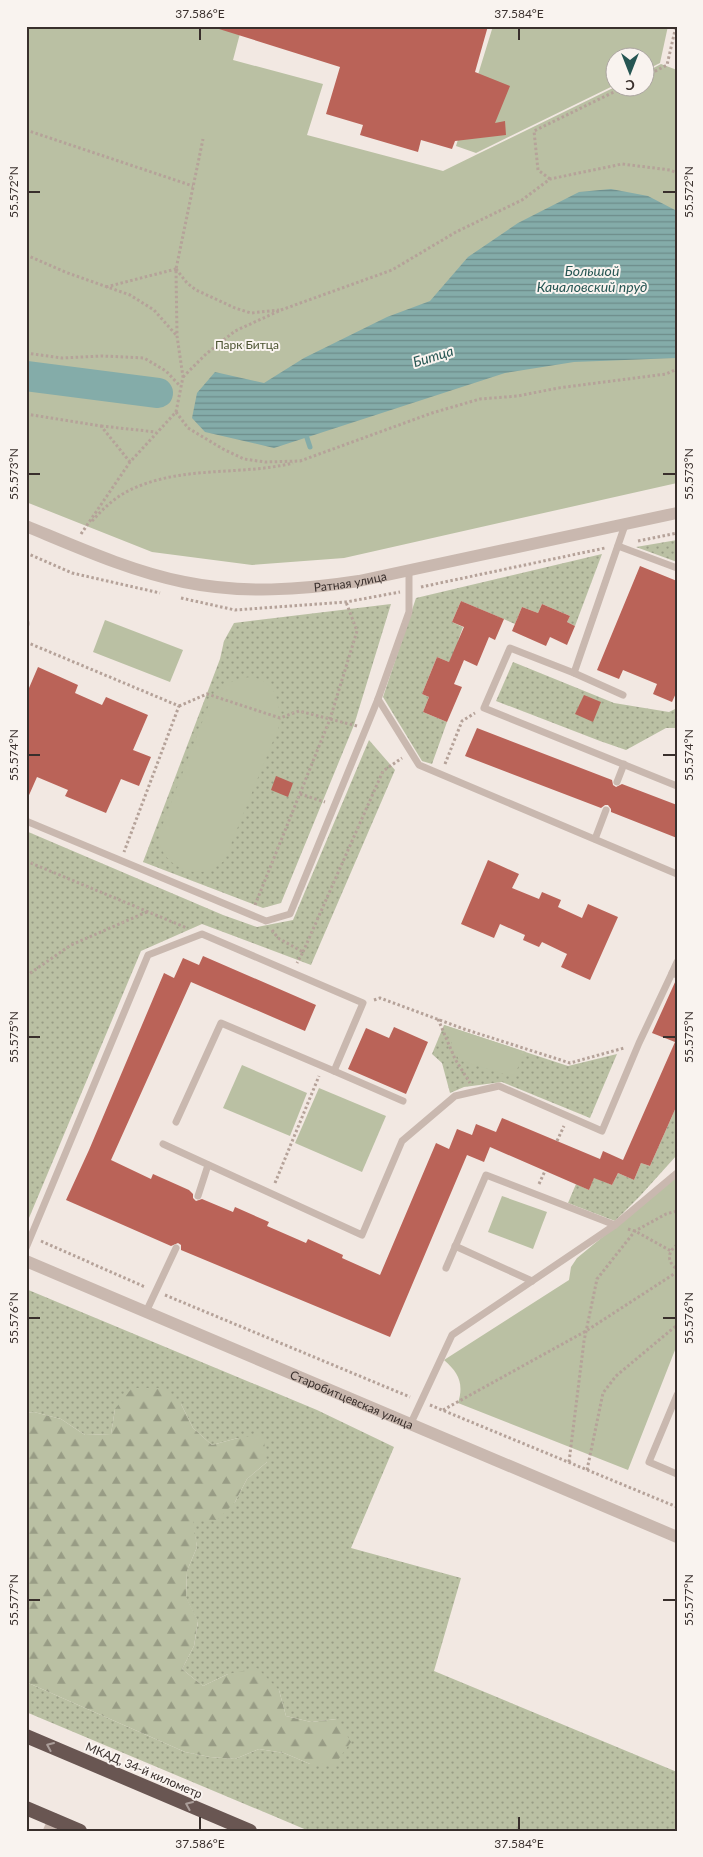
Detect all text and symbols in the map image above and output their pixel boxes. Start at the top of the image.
text: 37.586°E [175,6,225,21]
text: 37.584°E [494,6,544,21]
north arrow [606,48,656,98]
text: С [625,77,635,94]
text: 55.572°N [6,166,21,218]
text: 55.572°N [681,166,696,218]
water label: Большой Качаловский пруд [537,262,647,295]
park label: Парк Битца [215,337,279,352]
water label: Битца [411,342,455,370]
text: 55.573°N [6,448,21,500]
text: 55.573°N [681,448,696,500]
street label: Ратная улица [313,568,388,594]
text: 55.574°N [6,729,21,781]
text: 55.574°N [681,729,696,781]
text: 55.575°N [6,1011,21,1063]
text: 55.575°N [681,1011,696,1063]
text: 55.576°N [6,1292,21,1344]
text: 55.576°N [681,1292,696,1344]
street label: Старобитцевская улица [288,1366,416,1432]
text: 55.577°N [6,1574,21,1626]
text: 55.577°N [681,1574,696,1626]
street label: МКАД, 34-й километр [83,1739,205,1802]
one-way arrow [46,1742,55,1753]
one-way arrow [185,1801,194,1811]
text: 37.586°E [175,1836,225,1851]
text: 37.584°E [494,1836,544,1851]

